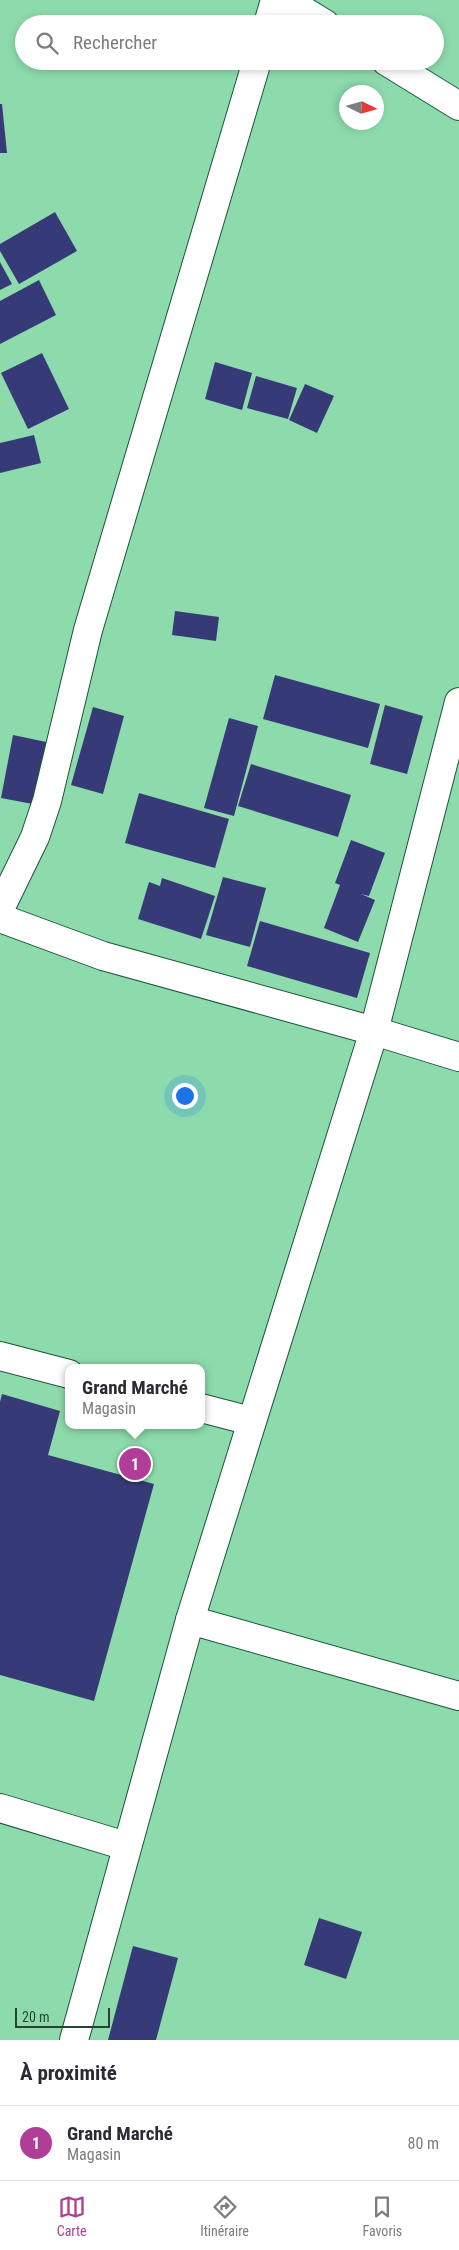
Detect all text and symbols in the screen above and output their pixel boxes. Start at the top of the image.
search box [15,15,444,70]
icon: search [33,29,61,57]
text: Rechercher [73,31,157,54]
north arrow [339,85,384,130]
your location [172,1083,198,1109]
popup [65,1364,205,1429]
text: Grand Marché [82,1376,188,1399]
text: Magasin [82,1399,136,1418]
pin: 1 [119,1445,151,1483]
scale bar [15,2005,110,2028]
text: 20 m [22,2009,50,2025]
text: À proximité [20,2061,117,2085]
text: Grand Marché [67,2122,173,2145]
text: 1 [32,2134,40,2153]
text: 80 m [407,2134,439,2153]
text: Magasin [67,2145,121,2164]
tab: Carte [57,2193,87,2239]
tab: Itinéraire [200,2193,249,2239]
tab: Favoris [362,2193,402,2239]

